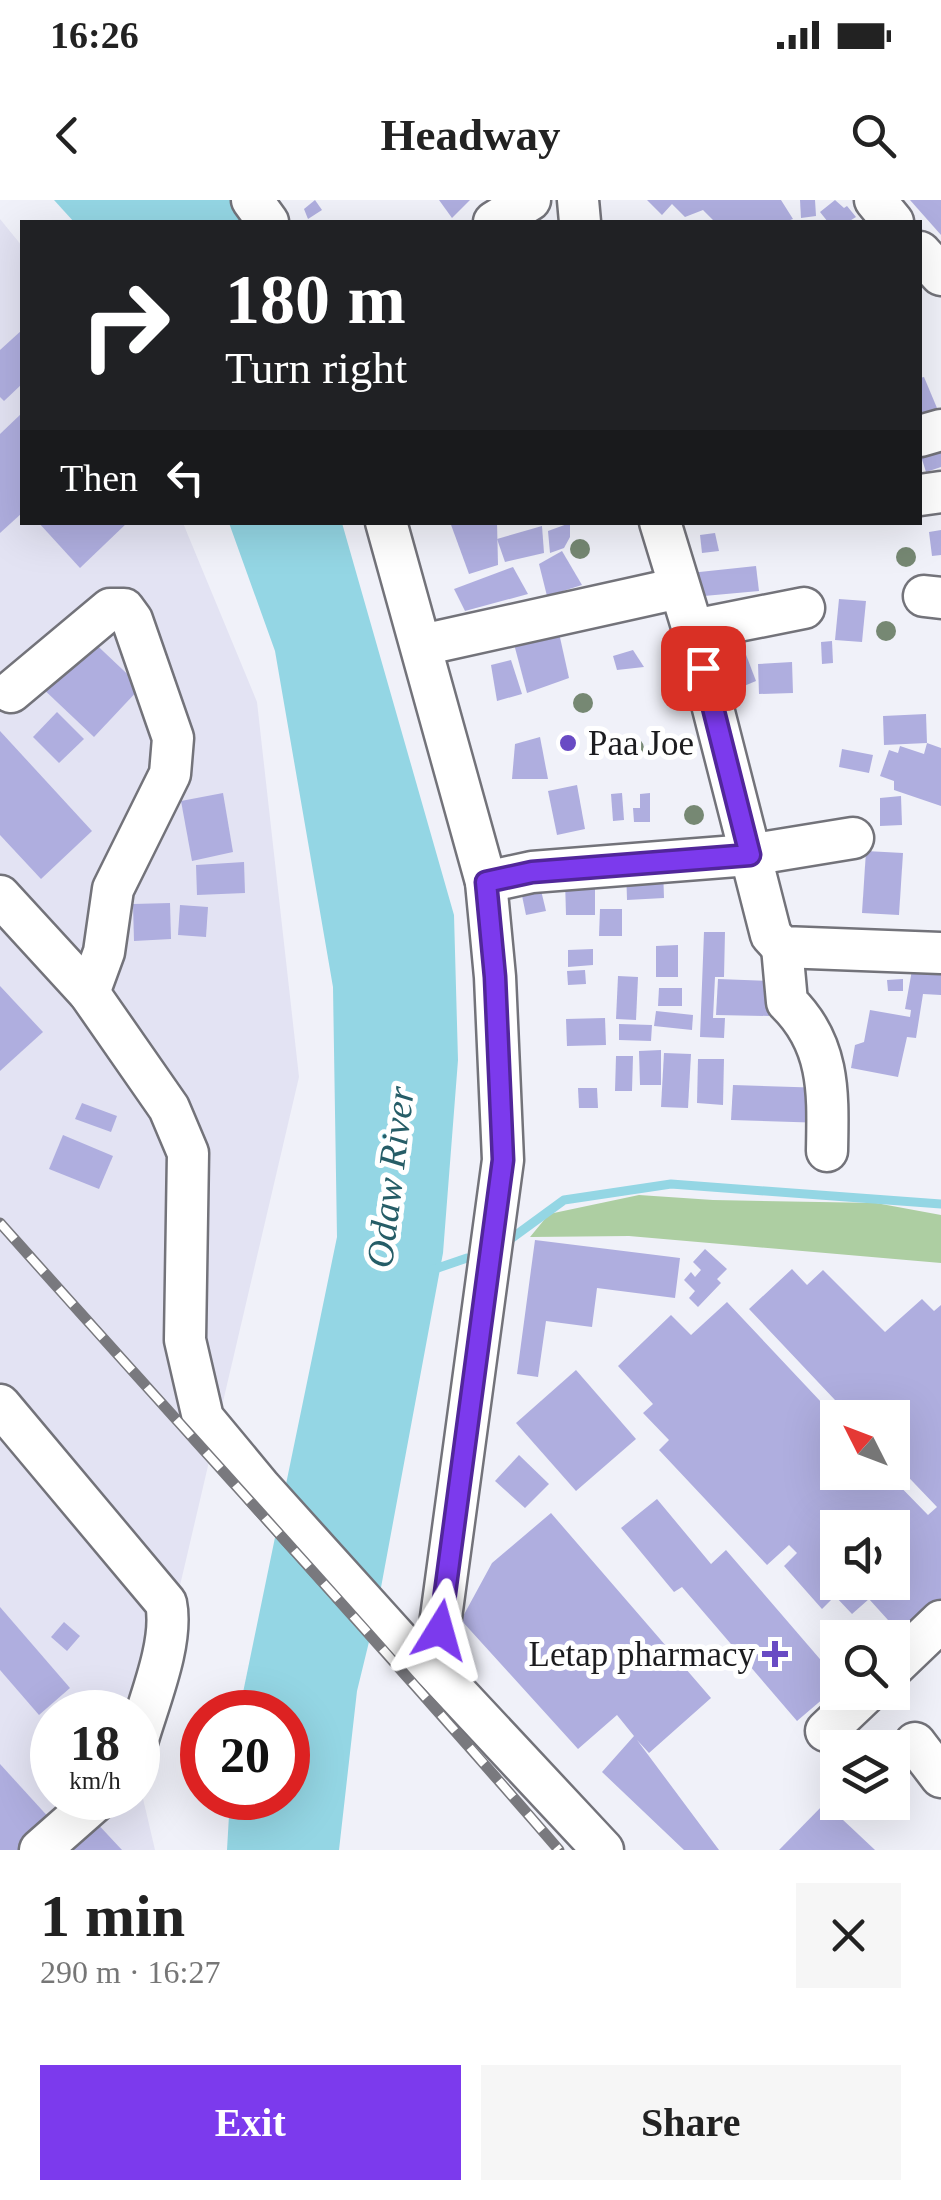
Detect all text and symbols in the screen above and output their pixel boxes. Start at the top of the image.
text: 16:26 [50,14,139,56]
icon: back [40,108,95,163]
icon: search [846,108,901,163]
text: Headway [381,110,561,160]
icon: right [60,260,190,390]
text: 180 m [225,261,406,338]
text: Turn right [225,343,407,393]
icon: left [158,450,213,505]
text: Then [60,457,138,499]
pin [661,626,746,711]
icon: arrive [676,641,731,696]
place label: Paa Joe [588,724,694,763]
marker: Paa Joe [557,732,579,754]
water label: Odaw River [358,1084,422,1270]
north arrow [820,1400,910,1490]
map controls [820,1400,910,1820]
button: sound [820,1510,910,1600]
position arrow [388,1578,492,1682]
button: search [820,1620,910,1710]
place label: Letap pharmacy [529,1635,756,1674]
marker: Letap pharmacy [764,1643,786,1665]
speed limit sign: 20 [180,1690,310,1820]
text: 18 [70,1715,120,1771]
button: layers [820,1730,910,1820]
text: km/h [69,1767,121,1794]
text: 1 min [40,1883,185,1949]
button: close [796,1883,901,1988]
text: 290 m · 16:27 [40,1954,220,1990]
button: Exit [40,2065,461,2180]
button: Share [481,2065,901,2180]

